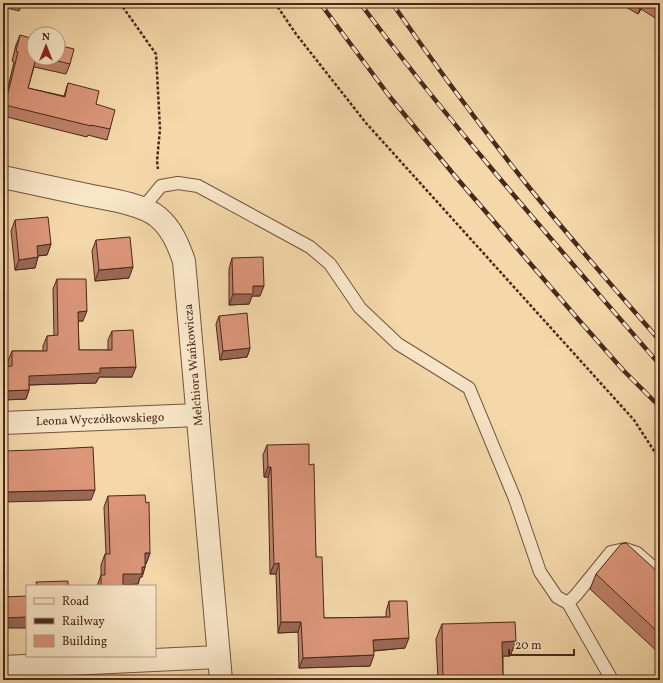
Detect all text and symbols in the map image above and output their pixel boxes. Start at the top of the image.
north arrow [26,26,66,66]
text: N [42,30,50,45]
street label: Melchiora Wańkowicza [181,303,207,427]
street label: Leona Wyczółkowskiego [36,410,165,430]
legend [26,585,156,657]
text: Road [62,594,89,610]
text: Railway [62,614,105,630]
scale bar [509,631,574,657]
text: Building [62,634,107,650]
text: 20 m [515,638,542,654]

